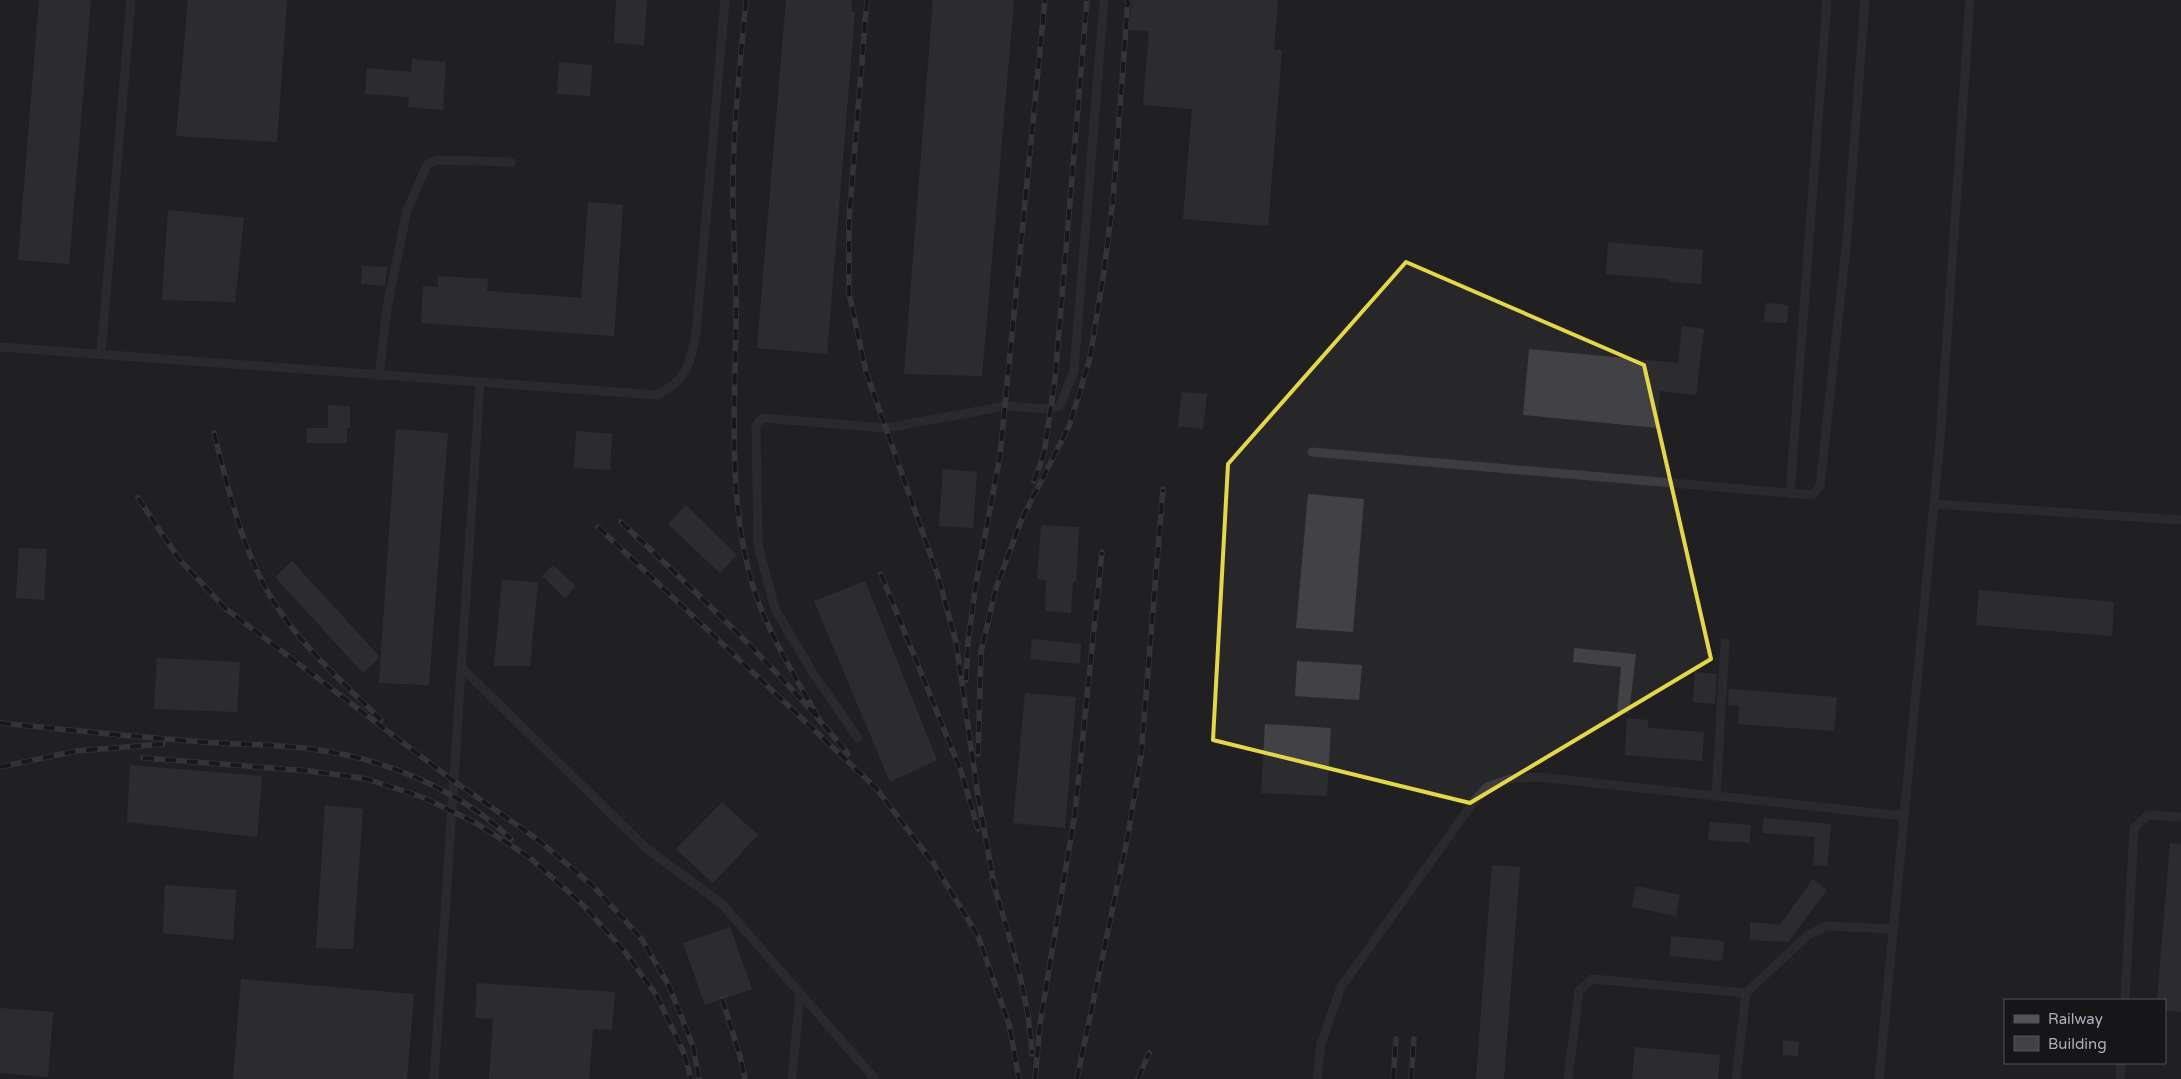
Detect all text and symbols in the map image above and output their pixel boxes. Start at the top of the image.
legend [2004,999,2166,1064]
text: Railway [2048,1010,2103,1028]
text: Building [2048,1035,2107,1053]

